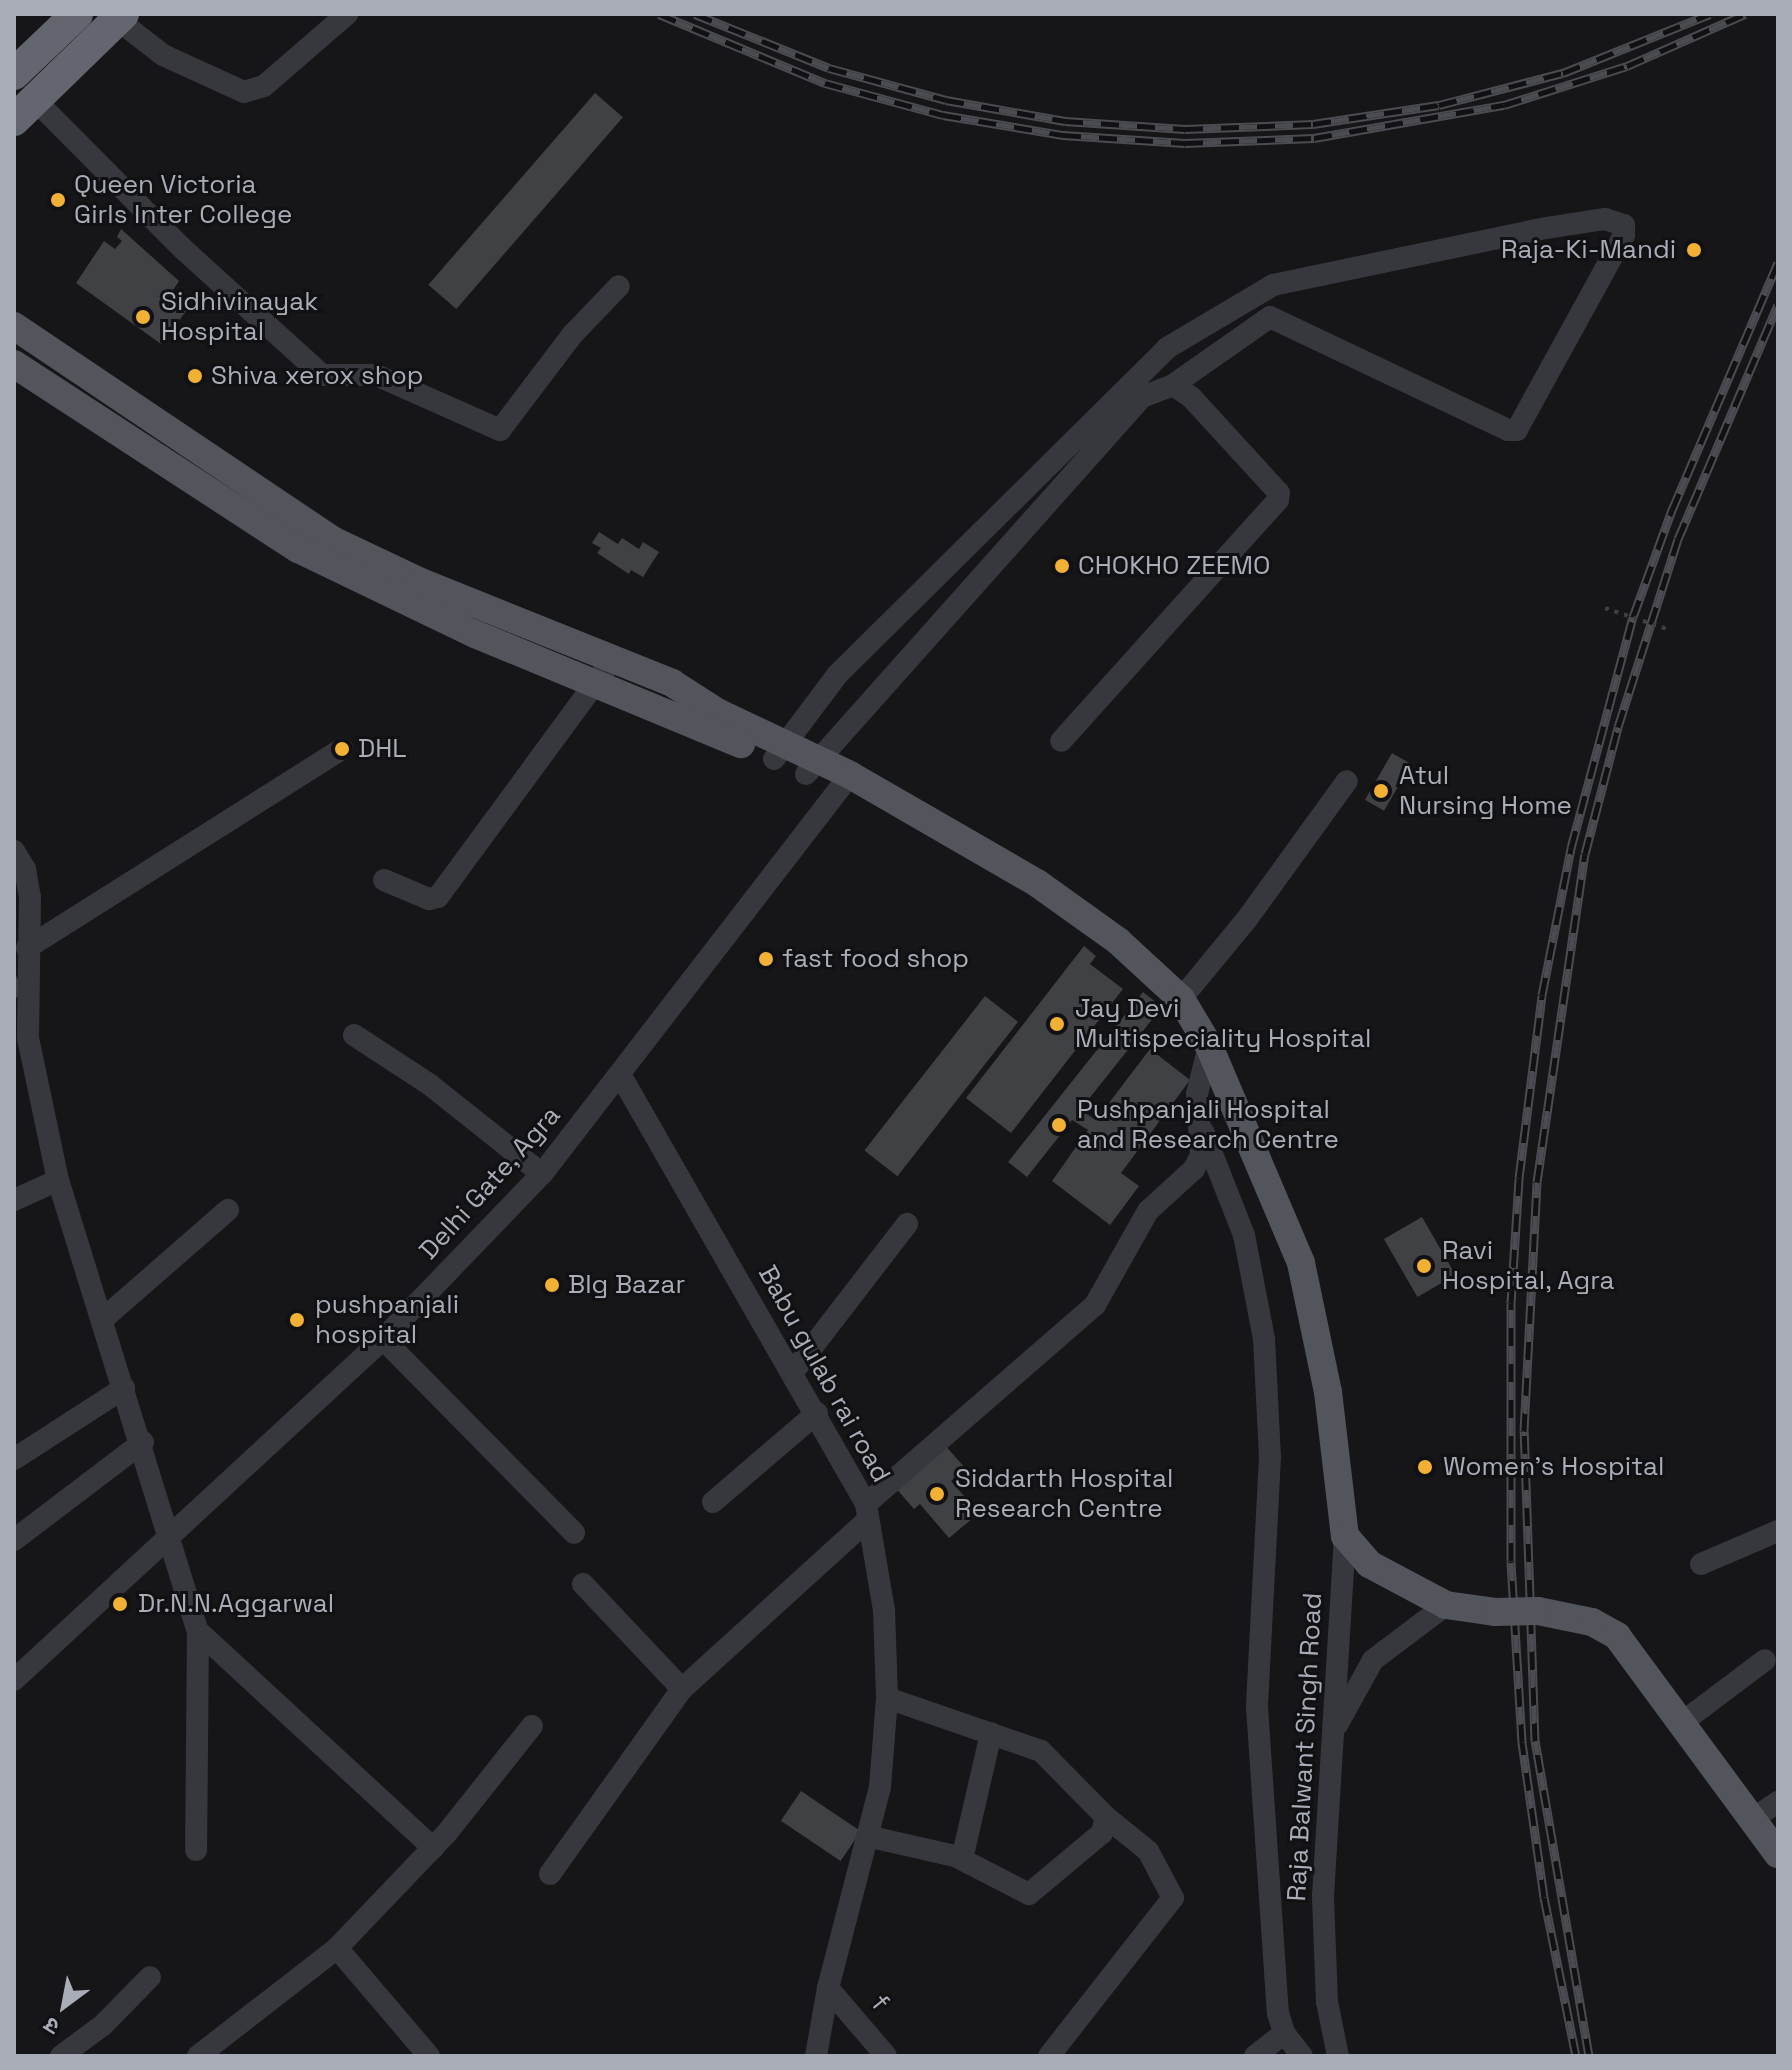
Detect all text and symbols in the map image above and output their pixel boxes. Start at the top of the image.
place label: Queen Victoria Girls Inter College [74,169,292,230]
marker: Queen Victoria Girls Inter College [49,191,67,209]
place label: Raja-Ki-Mandi [1501,234,1676,266]
marker: Raja-Ki-Mandi [1683,239,1705,261]
place label: Sidhivinayak Hospital [161,286,318,348]
marker: Sidhivinayak Hospital [132,306,154,328]
place label: Shiva xerox shop [211,360,424,392]
marker: Shiva xerox shop [186,367,204,385]
place label: CHOKHO ZEEMO [1078,550,1270,582]
marker: CHOKHO ZEEMO [1053,557,1071,575]
place label: DHL [358,733,406,765]
marker: DHL [333,740,351,758]
place label: Atul Nursing Home [1399,760,1572,822]
marker: Atul Nursing Home [1370,780,1392,802]
place label: fast food shop [782,943,969,975]
marker: fast food shop [757,950,775,968]
place label: Jay Devi Multispeciality Hospital [1075,993,1371,1054]
marker: Jay Devi Multispeciality Hospital [1046,1013,1068,1035]
place label: Pushpanjali Hospital and Research Centre [1077,1094,1339,1156]
street label: Delhi Gate, Agra [413,1100,567,1266]
marker: Pushpanjali Hospital and Research Centre [1048,1114,1070,1136]
place label: Ravi Hospital, Agra [1442,1235,1616,1296]
marker: Ravi Hospital, Agra [1413,1255,1435,1277]
street label: Babu gulab rai road [751,1260,897,1488]
place label: BIg Bazar [568,1269,685,1301]
marker: BIg Bazar [543,1276,561,1294]
place label: pushpanjali hospital [315,1289,459,1350]
marker: pushpanjali hospital [286,1309,308,1331]
place label: Women's Hospital [1443,1451,1664,1483]
marker: Women's Hospital [1414,1456,1436,1478]
place label: Siddarth Hospital Research Centre [955,1463,1173,1524]
marker: Siddarth Hospital Research Centre [926,1483,948,1505]
place label: Dr.N.N.Aggarwal [138,1588,334,1620]
street label: Raja Balwant Singh Road [1281,1592,1329,1902]
marker: Dr.N.N.Aggarwal [109,1593,131,1615]
north arrow [24,1966,104,2046]
street label: f [864,1989,896,2017]
text: उ [38,2011,64,2042]

